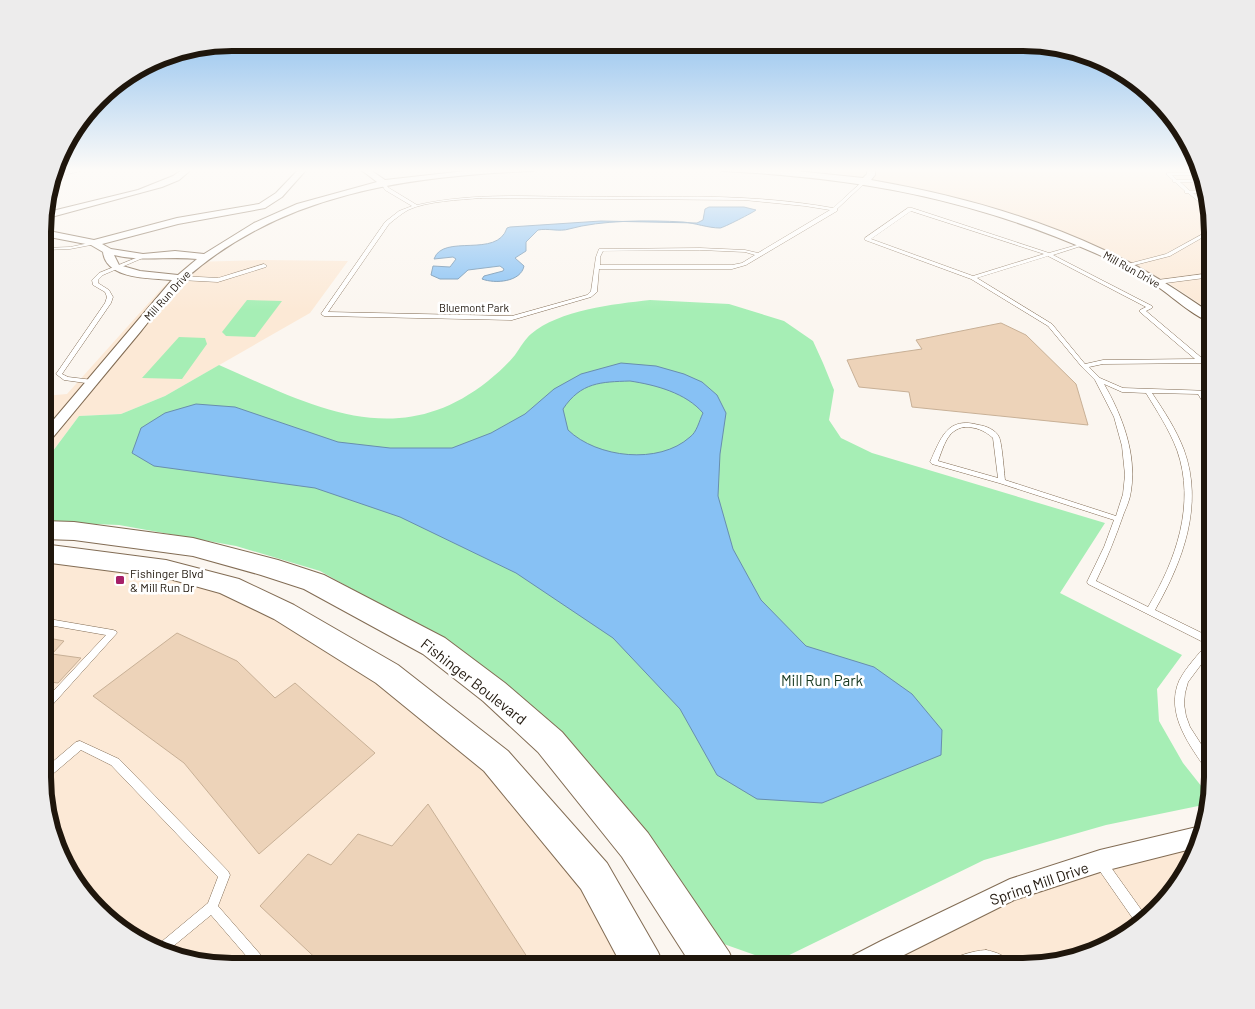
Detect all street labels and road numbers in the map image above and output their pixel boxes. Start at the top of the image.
street label: Mill Run Drive [1101,248,1163,290]
street label: Mill Run Drive [141,267,193,323]
street label: Bluemont Park [439,301,509,314]
street label: Fishinger Boulevard [418,634,530,728]
street label: Spring Mill Drive [987,858,1091,908]

